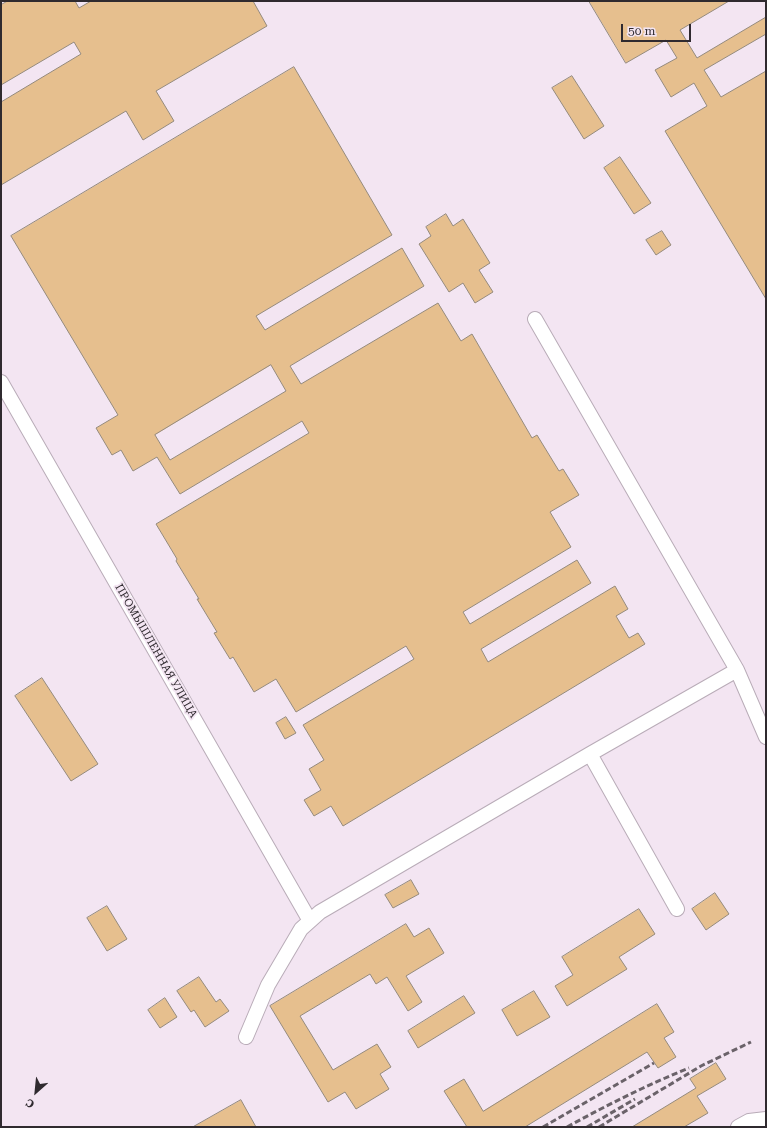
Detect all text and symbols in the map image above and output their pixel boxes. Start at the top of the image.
scale bar [623,16,693,42]
text: 50 m [628,24,655,38]
street label: ПРОМЫШЛЕННАЯ УЛИЦА [112,582,200,720]
north arrow [16,1072,56,1112]
text: С [24,1096,37,1111]

